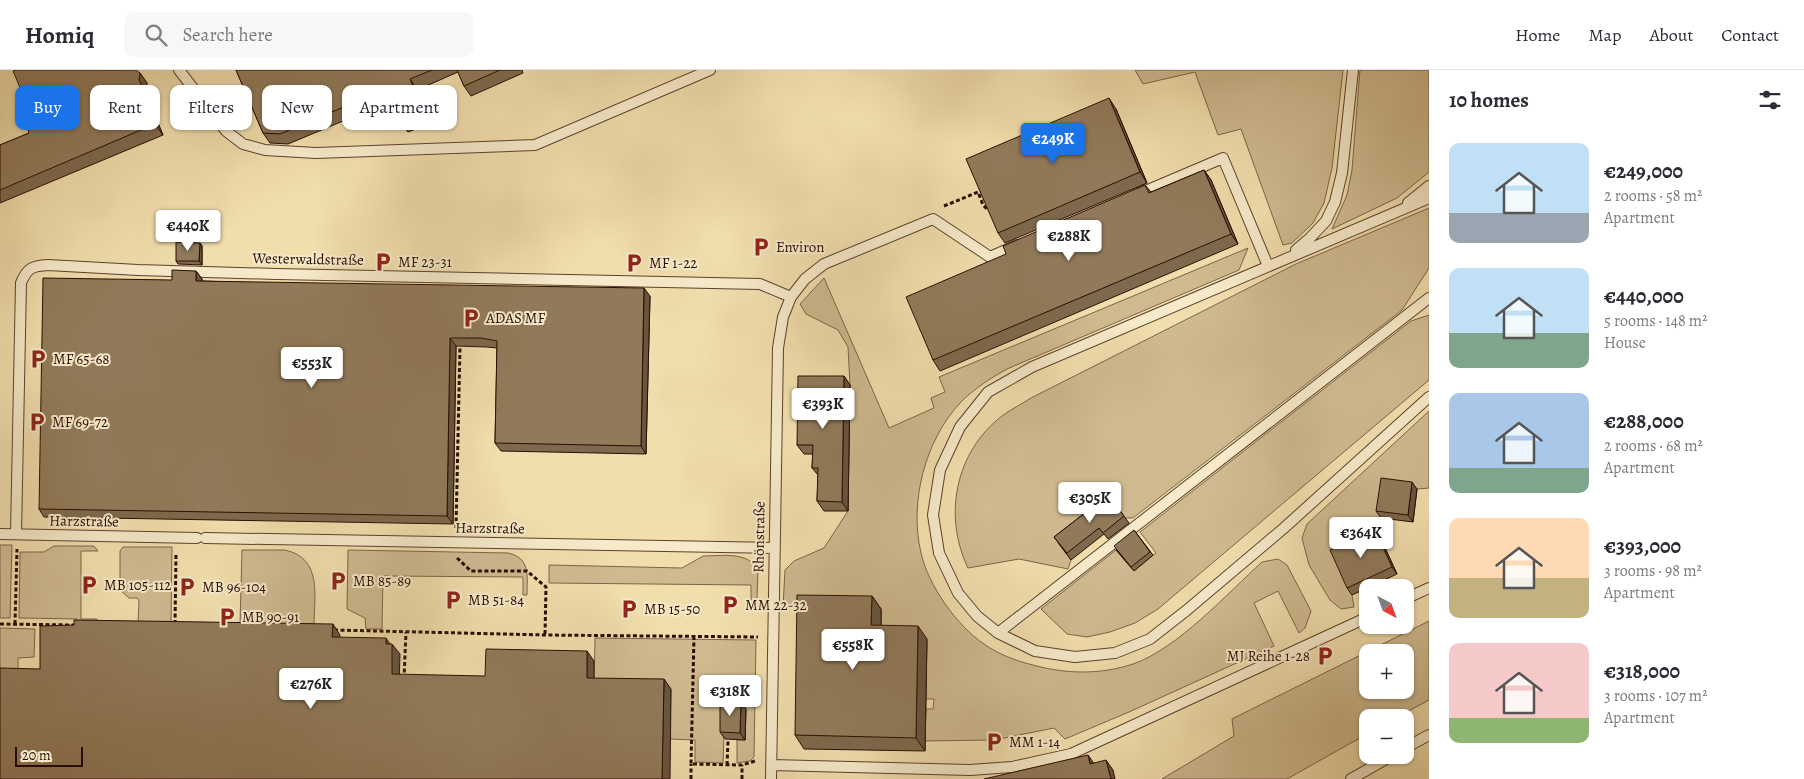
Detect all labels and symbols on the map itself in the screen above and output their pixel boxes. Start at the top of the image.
pin: €249K [1018,122,1088,165]
pin: €440K [153,210,223,252]
pin: €288K [1034,220,1104,262]
parking icon: Environ [750,236,772,258]
place label: Environ [776,237,825,257]
street label: Westerwaldstraße [251,248,364,270]
parking icon: MF 23-31 [372,251,394,273]
place label: MF 23-31 [398,252,452,272]
parking icon: MF 1-22 [623,252,645,274]
place label: MF 1-22 [649,253,697,273]
parking icon: ADAS MF [460,307,482,329]
place label: ADAS MF [485,308,546,328]
pin: €553K [277,346,347,389]
parking icon: MF 65-68 [27,348,49,370]
place label: MF 65-68 [53,349,110,369]
pin: €393K [788,388,858,430]
parking icon: MF 69-72 [26,411,48,433]
place label: MF 69-72 [52,412,108,432]
pin: €305K [1055,482,1125,524]
street label: Rhönstraße [748,501,770,573]
street label: Harzstraße [49,510,119,532]
pin: €364K [1326,516,1396,559]
street label: Harzstraße [455,517,525,539]
parking icon: MB 85-89 [327,570,349,592]
place label: MB 85-89 [353,571,411,591]
parking icon: MB 105-112 [78,574,100,596]
place label: MB 105-112 [104,575,171,595]
parking icon: MB 96-104 [176,576,198,598]
place label: MB 96-104 [202,577,266,597]
north arrow [1359,579,1414,634]
parking icon: MB 51-84 [442,589,464,611]
place label: MB 51-84 [468,590,524,610]
parking icon: MM 22-32 [719,594,741,616]
place label: MM 22-32 [745,595,807,615]
parking icon: MB 15-50 [618,598,640,620]
place label: MB 15-50 [644,599,700,619]
parking icon: MB 90-91 [216,606,238,628]
place label: MB 90-91 [242,607,299,627]
pin: €558K [818,628,888,671]
parking icon: MJ Reihe 1-28 [1314,645,1336,667]
place label: MJ Reihe 1-28 [1227,646,1310,666]
pin: €276K [276,668,346,710]
pin: €318K [695,674,765,717]
parking icon: MM 1-14 [983,731,1005,753]
place label: MM 1-14 [1009,732,1060,752]
scale bar [15,744,82,767]

